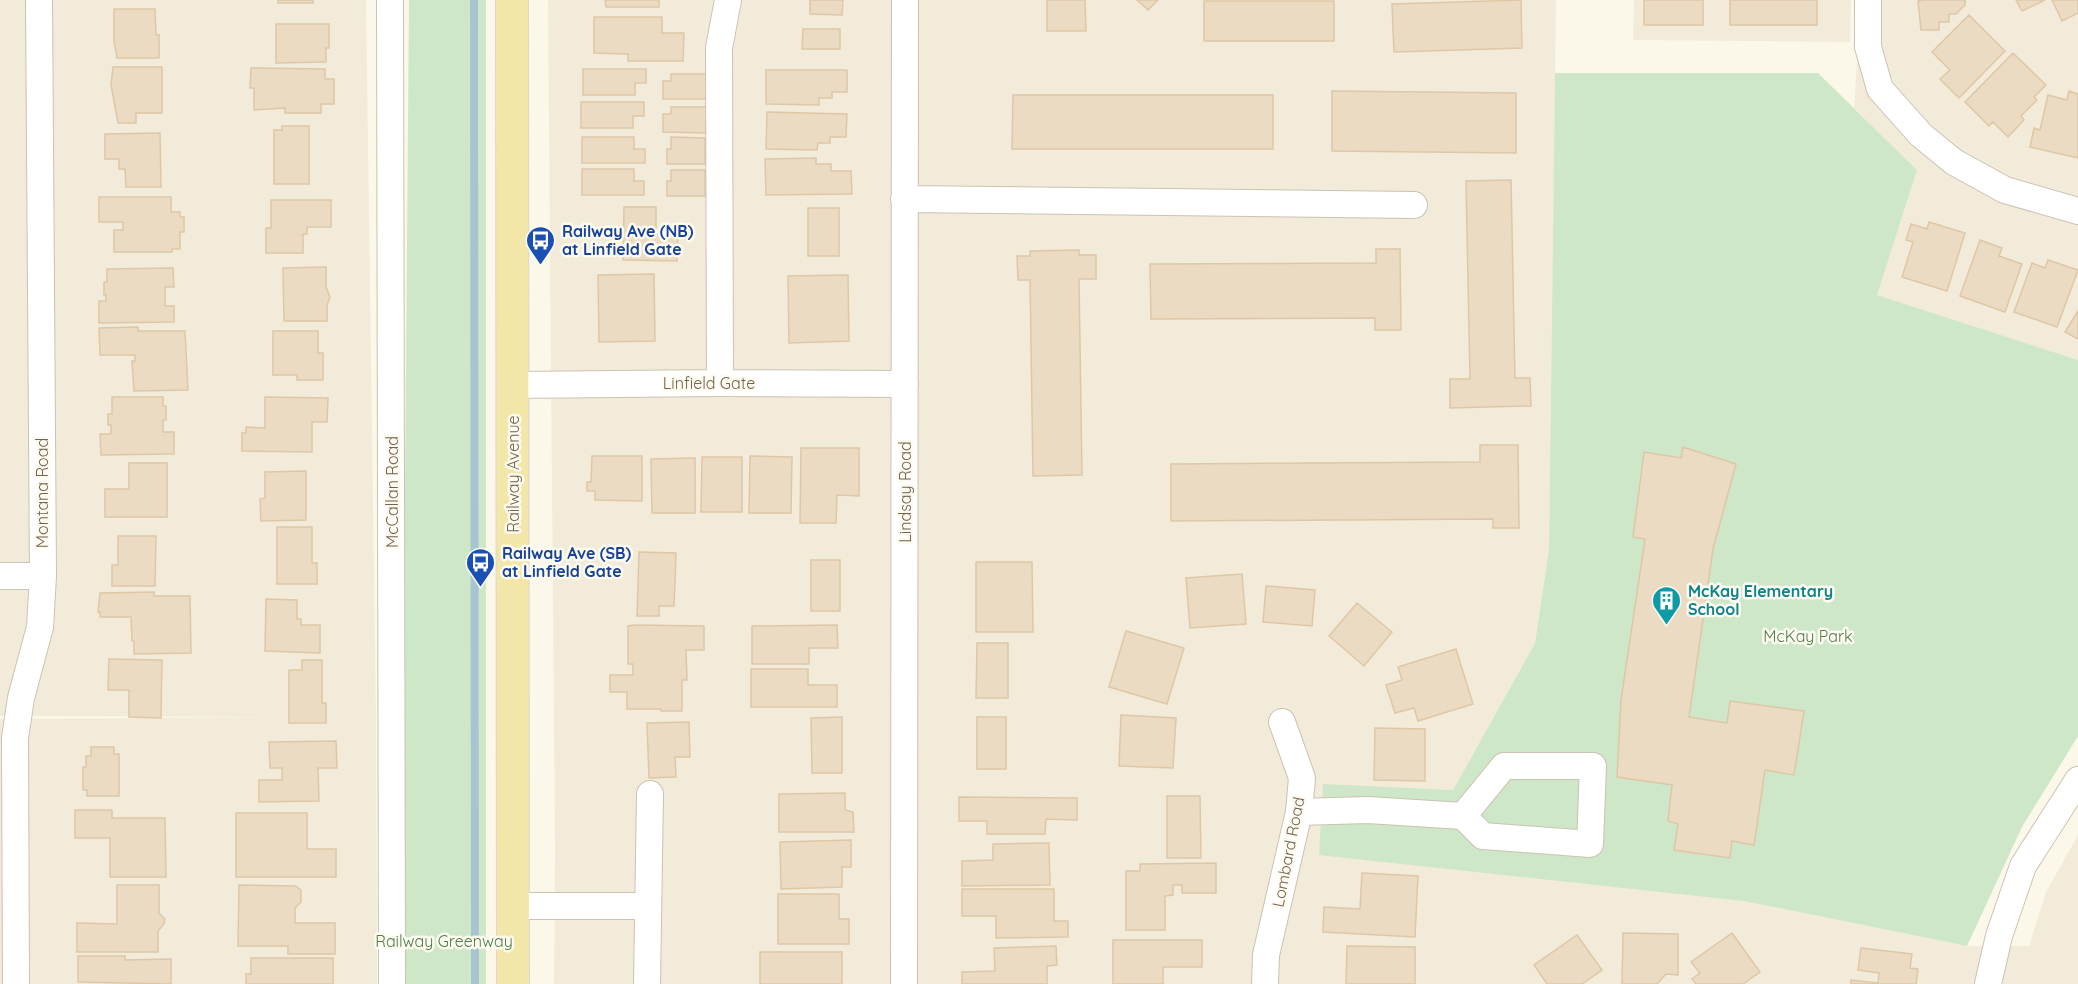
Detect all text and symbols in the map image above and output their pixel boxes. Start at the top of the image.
place label: Railway Ave (NB) at Linfield Gate [562,221,694,259]
bus stop icon: Railway Ave (NB) at Linfield Gate [525,224,557,266]
street label: Linfield Gate [663,373,755,393]
street label: Railway Avenue [503,415,523,533]
street label: McCallan Road [382,436,402,548]
street label: Montana Road [32,438,52,548]
street label: Lindsay Road [895,441,915,543]
place label: Railway Ave (SB) at Linfield Gate [502,543,632,581]
bus stop icon: Railway Ave (SB) at Linfield Gate [465,546,497,588]
place label: McKay Elementary School [1688,581,1833,619]
building icon: McKay Elementary School [1651,584,1683,626]
park label: McKay Park [1763,626,1853,646]
street label: Lombard Road [1268,795,1308,909]
park label: Railway Greenway [375,931,513,951]

